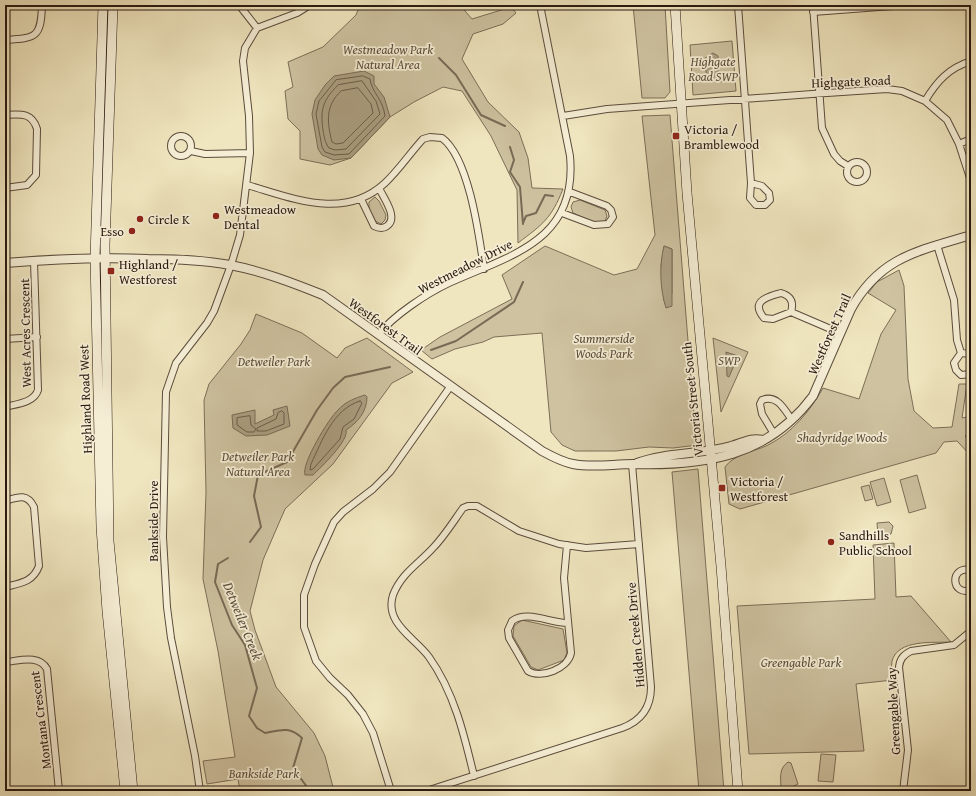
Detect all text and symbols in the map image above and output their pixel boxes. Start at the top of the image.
park label: Westmeadow Park Natural Area [343,40,433,74]
park label: Highgate Road SWP [687,52,738,86]
street label: Highgate Road [811,71,891,92]
place label: Victoria / Bramblewood [684,120,759,154]
marker: Victoria / Bramblewood [671,131,681,141]
place label: Westmeadow Dental [224,200,297,234]
place label: Circle K [148,210,190,229]
marker: Westmeadow Dental [211,211,221,221]
marker: Circle K [135,214,145,224]
place label: Esso [100,222,124,241]
marker: Esso [127,226,137,236]
street label: Westmeadow Drive [415,234,516,298]
place label: Highland / Westforest [119,255,178,289]
marker: Highland / Westforest [106,266,116,276]
street label: West Acres Crescent [15,278,36,388]
street label: Westforest Trail [803,290,856,378]
street label: Westforest Trail [345,293,427,360]
park label: Summerside Woods Park [573,329,635,363]
street label: Victoria Street South [677,340,708,457]
street label: Highland Road West [74,344,97,454]
park label: SWP [718,351,741,370]
park label: Detweiler Park [237,352,310,371]
park label: Shadyridge Woods [797,428,888,447]
park label: Detweiler Park Natural Area [221,447,294,481]
place label: Victoria / Westforest [730,472,789,506]
street label: Bankside Drive [144,480,163,562]
marker: Victoria / Westforest [717,483,727,493]
place label: Sandhills Public School [839,526,912,560]
marker: Sandhills Public School [826,537,836,547]
water label: Detweiler Creek [218,578,268,664]
street label: Hidden Creek Drive [621,582,650,688]
park label: Greengable Park [761,653,841,672]
street label: Greengable Way [882,666,905,755]
street label: Montana Crescent [25,669,56,770]
park label: Bankside Park [228,764,299,783]

